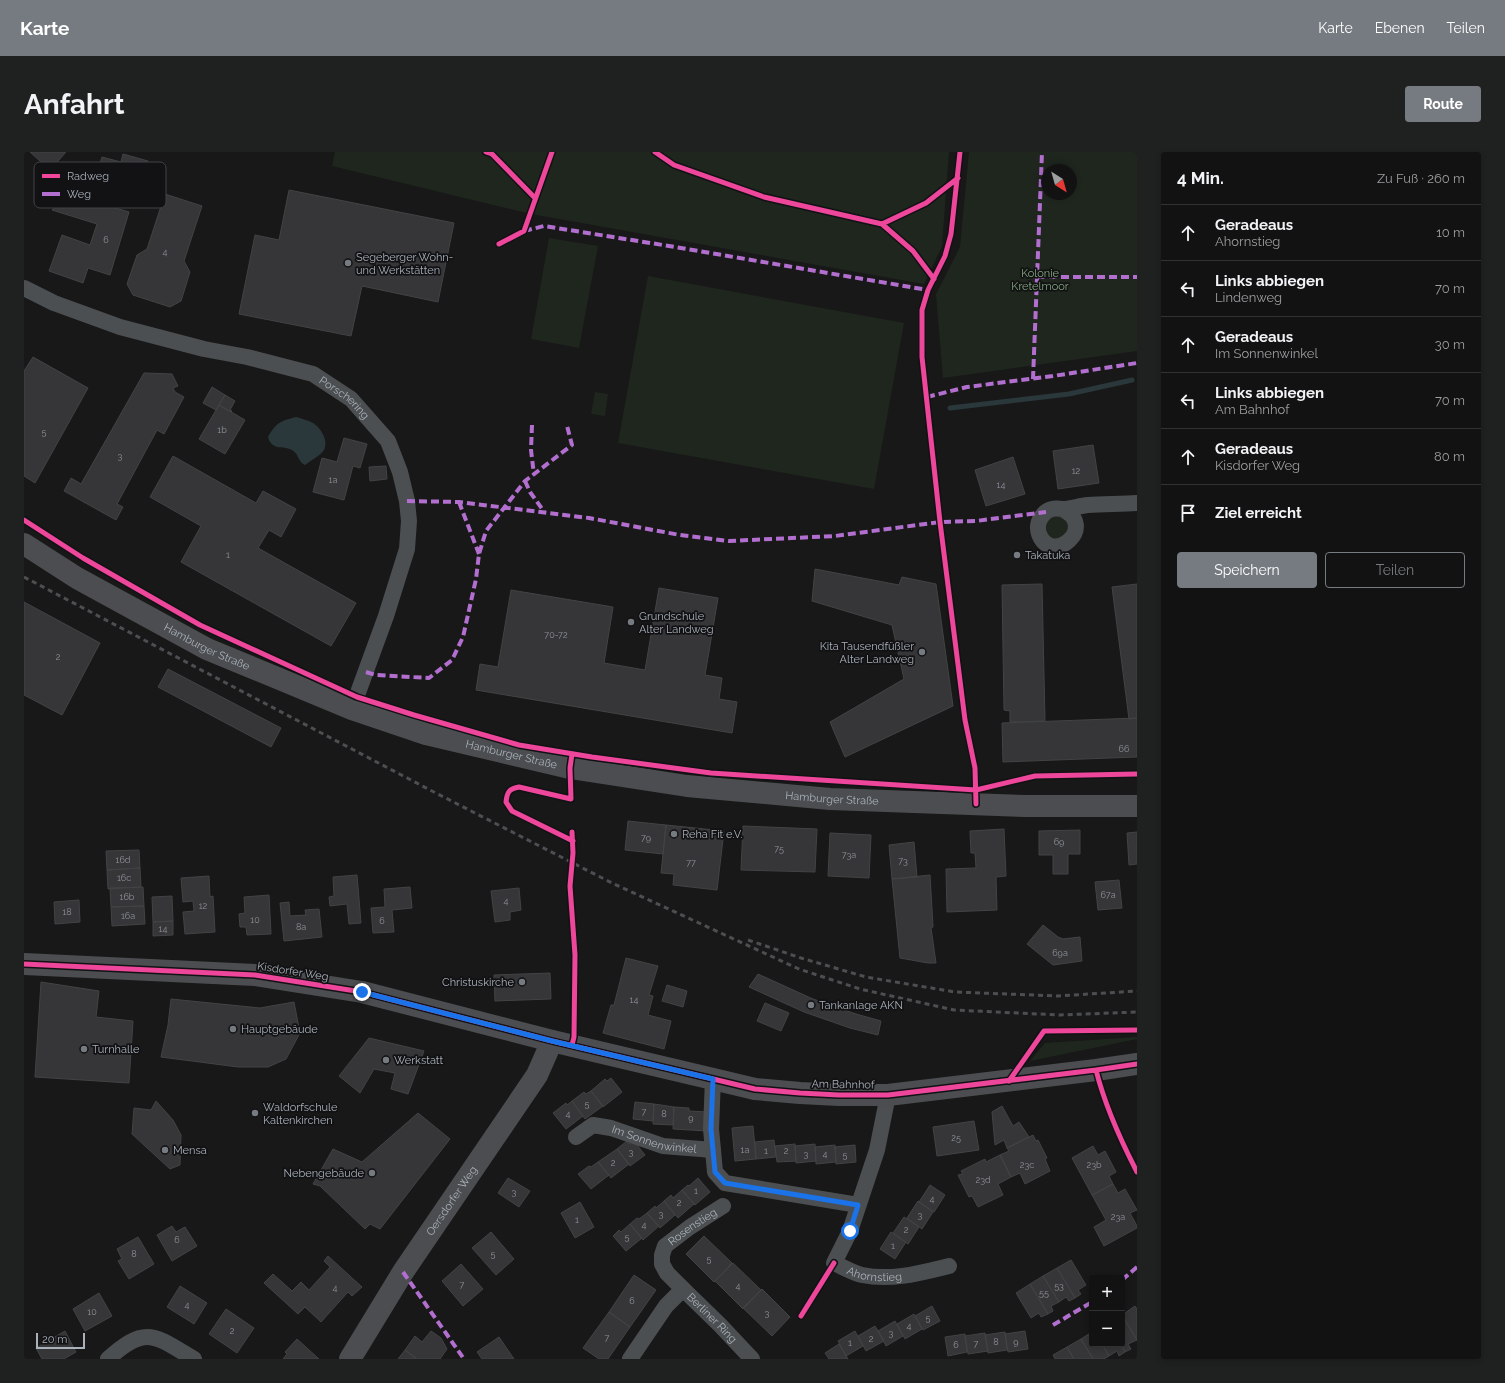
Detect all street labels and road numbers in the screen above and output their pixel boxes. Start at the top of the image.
street label: Porschering [317,374,372,422]
street label: Hamburger Straße [162,621,252,673]
street label: Hamburger Straße [464,738,559,772]
street label: Hamburger Straße [785,789,879,808]
street label: Kisdorfer Weg [256,959,329,984]
street label: Am Bahnhof [811,1077,875,1092]
street label: Im Sonnenwinkel [610,1123,697,1156]
street label: Oersdorfer Weg [424,1164,480,1238]
street label: Rosenstieg [666,1206,719,1248]
street label: Ahornstieg [845,1264,902,1284]
street label: Berliner Ring [684,1290,739,1346]

